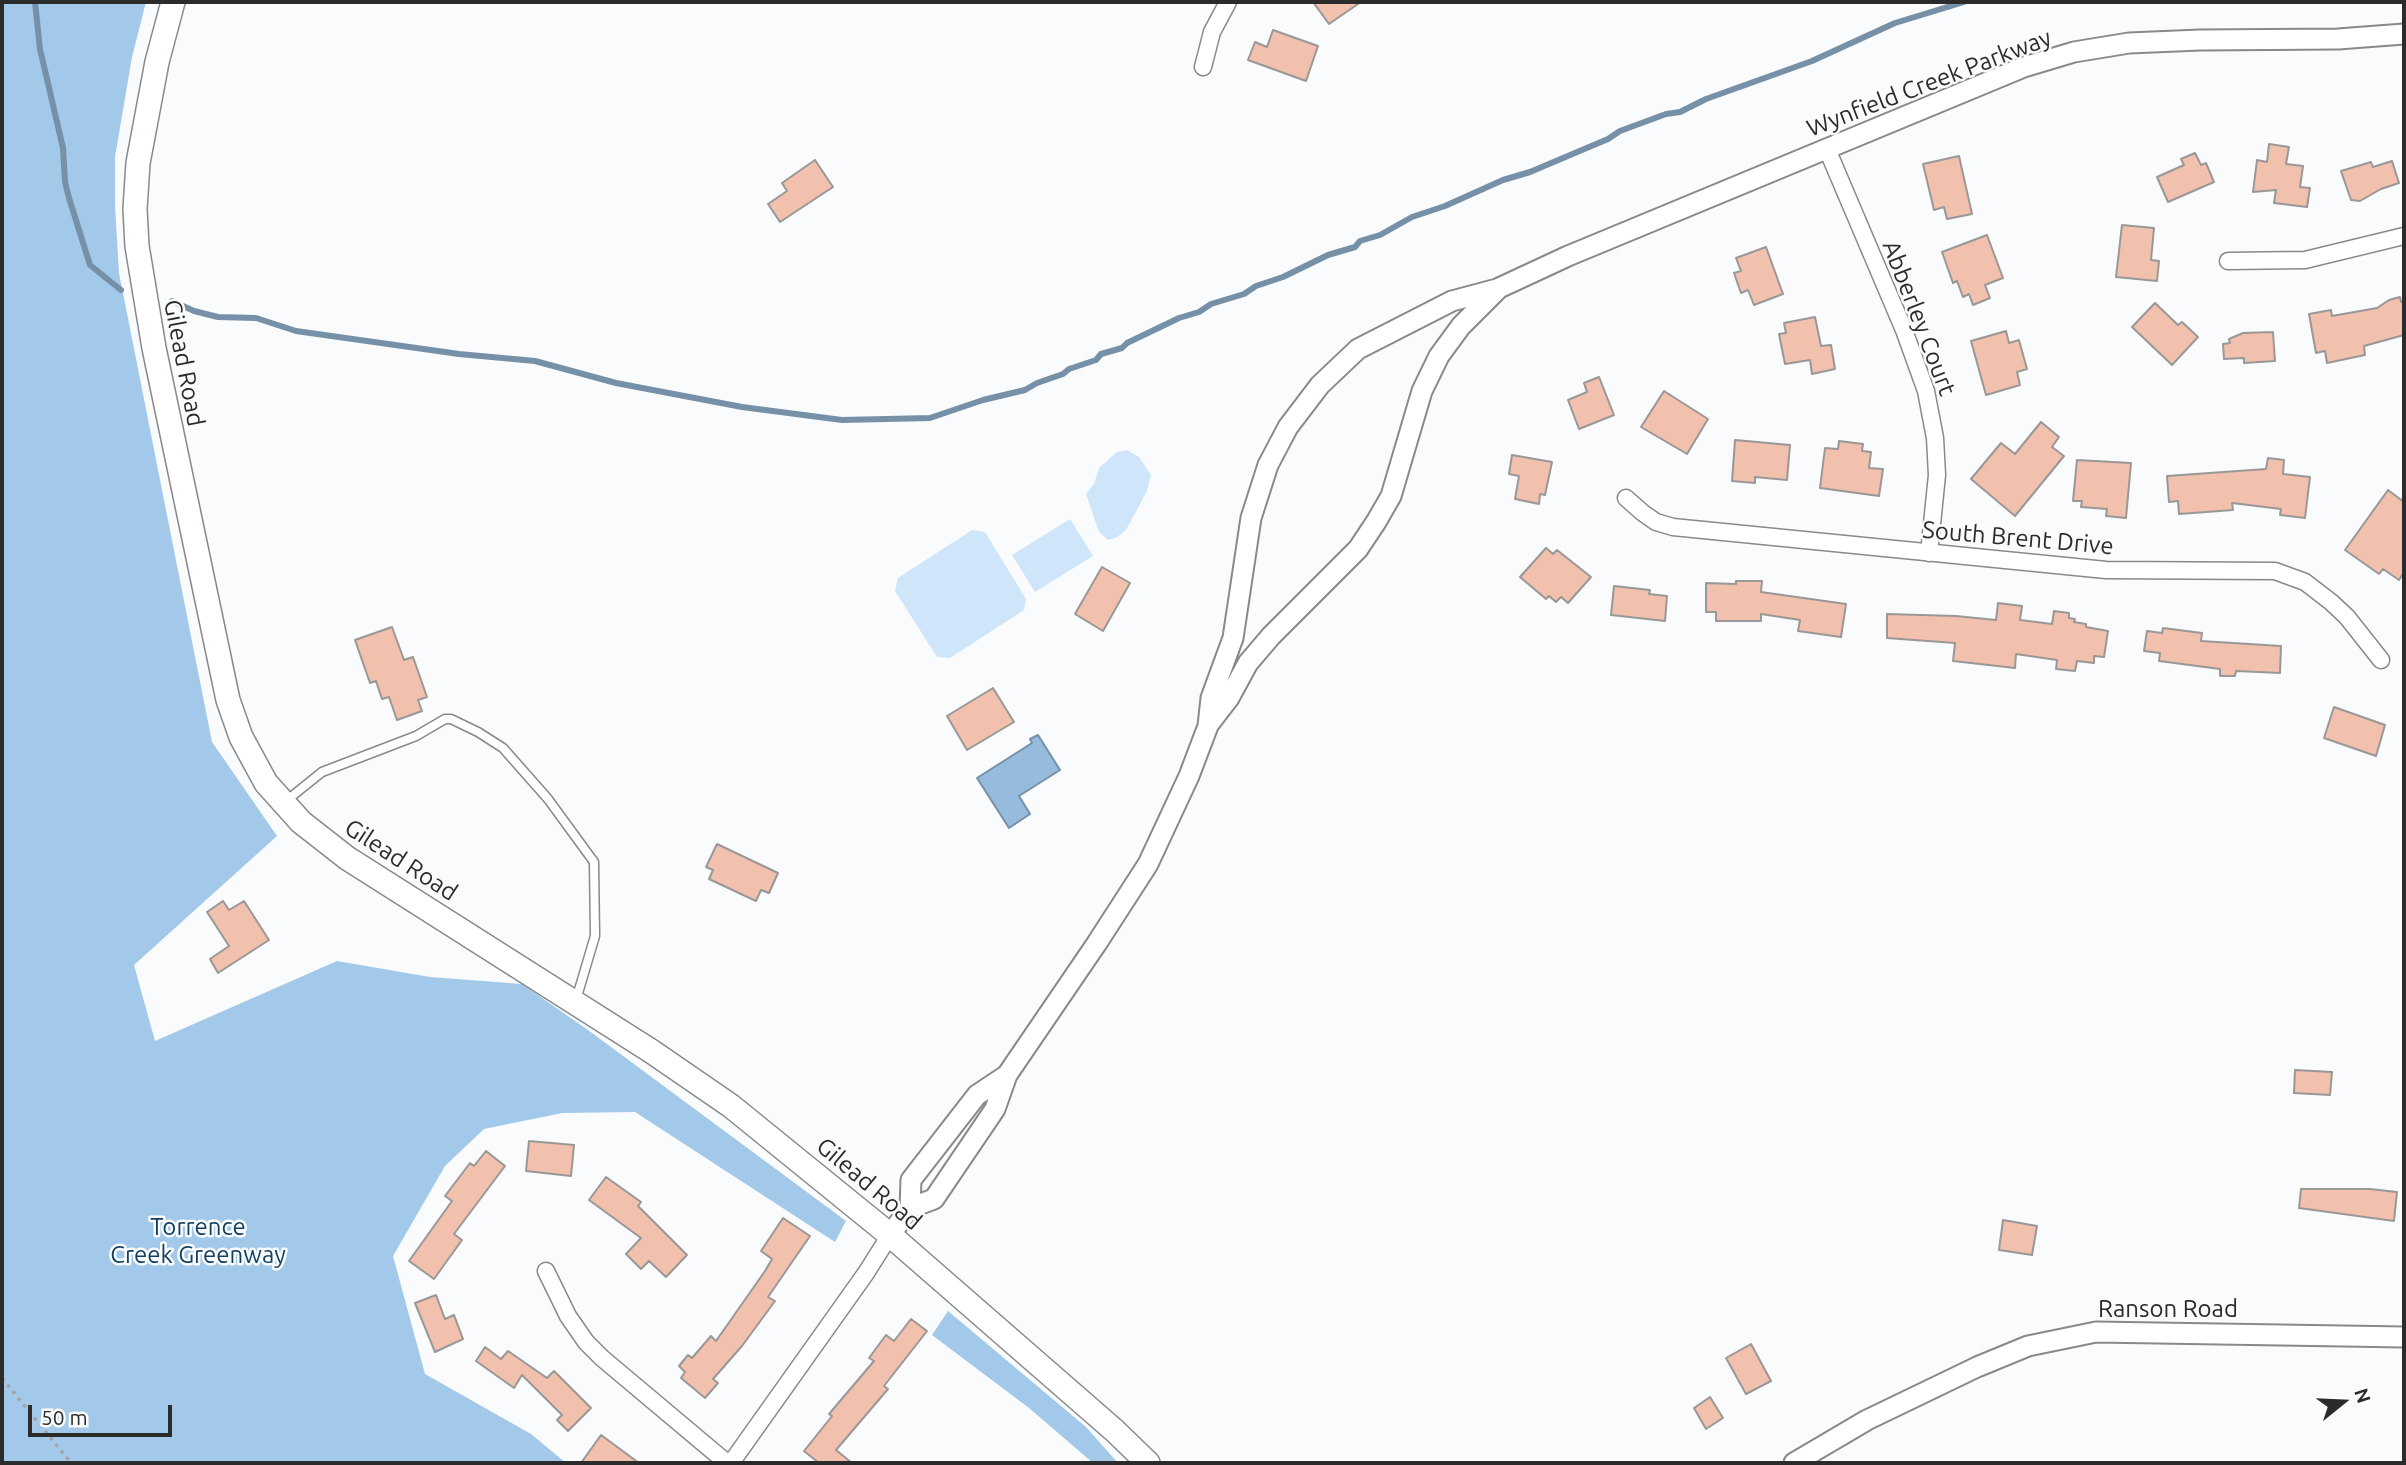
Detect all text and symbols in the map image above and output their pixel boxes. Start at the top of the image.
street label: Wynfield Creek Parkway [1803,23,2055,143]
street label: Abberley Court [1876,236,1962,400]
street label: Gilead Road [158,297,210,429]
street label: South Brent Drive [1921,515,2115,561]
street label: Gilead Road [339,813,463,907]
street label: Gilead Road [811,1132,927,1236]
park label: Torrence Creek Greenway [110,1213,286,1269]
street label: Ranson Road [2098,1295,2238,1323]
north arrow [2308,1367,2378,1437]
text: N [2350,1385,2376,1406]
scale bar [32,1392,175,1436]
text: 50 m [41,1405,88,1429]

